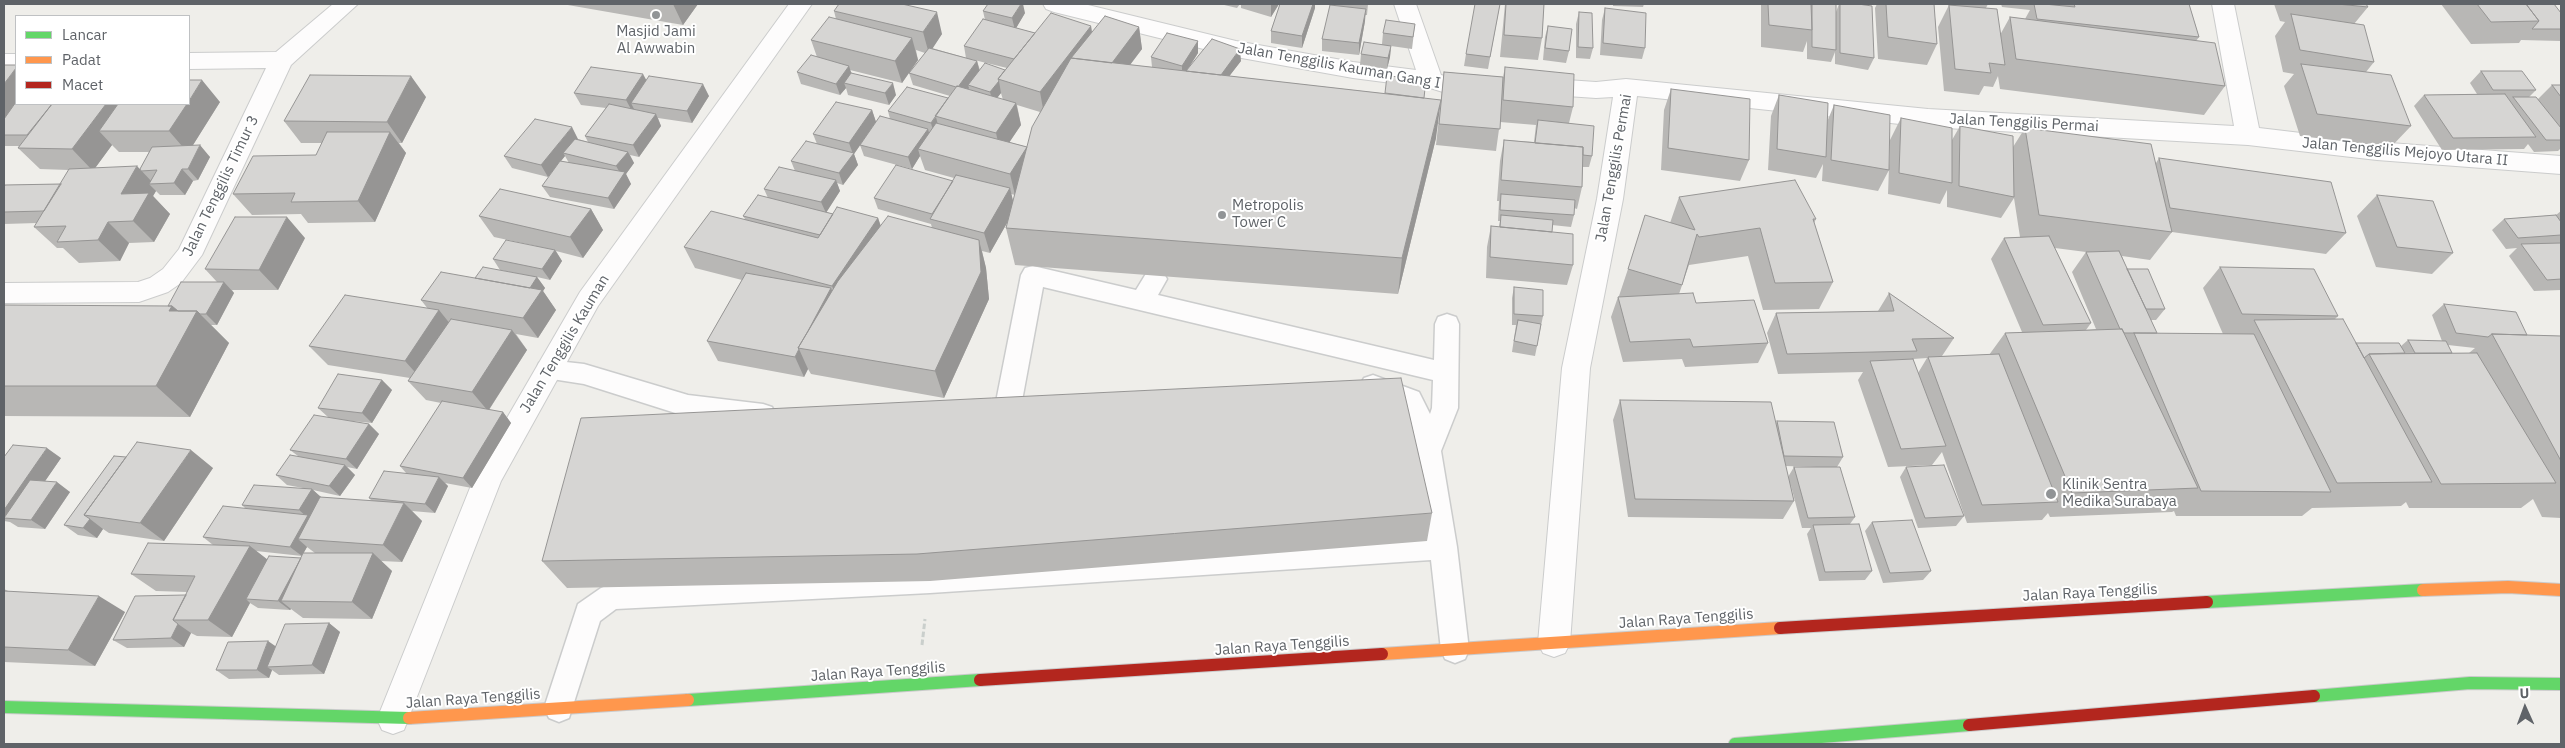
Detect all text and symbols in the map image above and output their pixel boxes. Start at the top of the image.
marker: Masjid Jami Al Awwabin [650,9,662,21]
legend [15,15,190,105]
place label: Masjid Jami Al Awwabin [616,23,696,58]
text: Lancar [62,25,107,44]
street label: Jalan Tenggilis Kauman Gang I [1236,39,1442,93]
text: Padat [62,50,101,69]
text: Macet [62,75,103,94]
street label: Jalan Tenggilis Permai [1592,93,1636,243]
street label: Jalan Tenggilis Permai [1949,110,2099,136]
street label: Jalan Tenggilis Timur 3 [179,113,263,259]
street label: Jalan Tenggilis Mejoyo Utara II [2301,134,2509,170]
place label: Metropolis Tower C [1232,197,1304,232]
marker: Metropolis Tower C [1216,209,1228,221]
street label: Jalan Tenggilis Kauman [517,272,613,416]
place label: Klinik Sentra Medika Surabaya [2062,476,2177,511]
marker: Klinik Sentra Medika Surabaya [2044,487,2058,501]
street label: Jalan Raya Tenggilis [2022,580,2158,606]
street label: Jalan Raya Tenggilis [1618,605,1754,633]
street label: Jalan Raya Tenggilis [1214,632,1350,660]
street label: Jalan Raya Tenggilis [810,658,946,686]
north arrow [2500,683,2550,733]
text: U [2519,684,2530,702]
street label: Jalan Raya Tenggilis [405,685,541,713]

